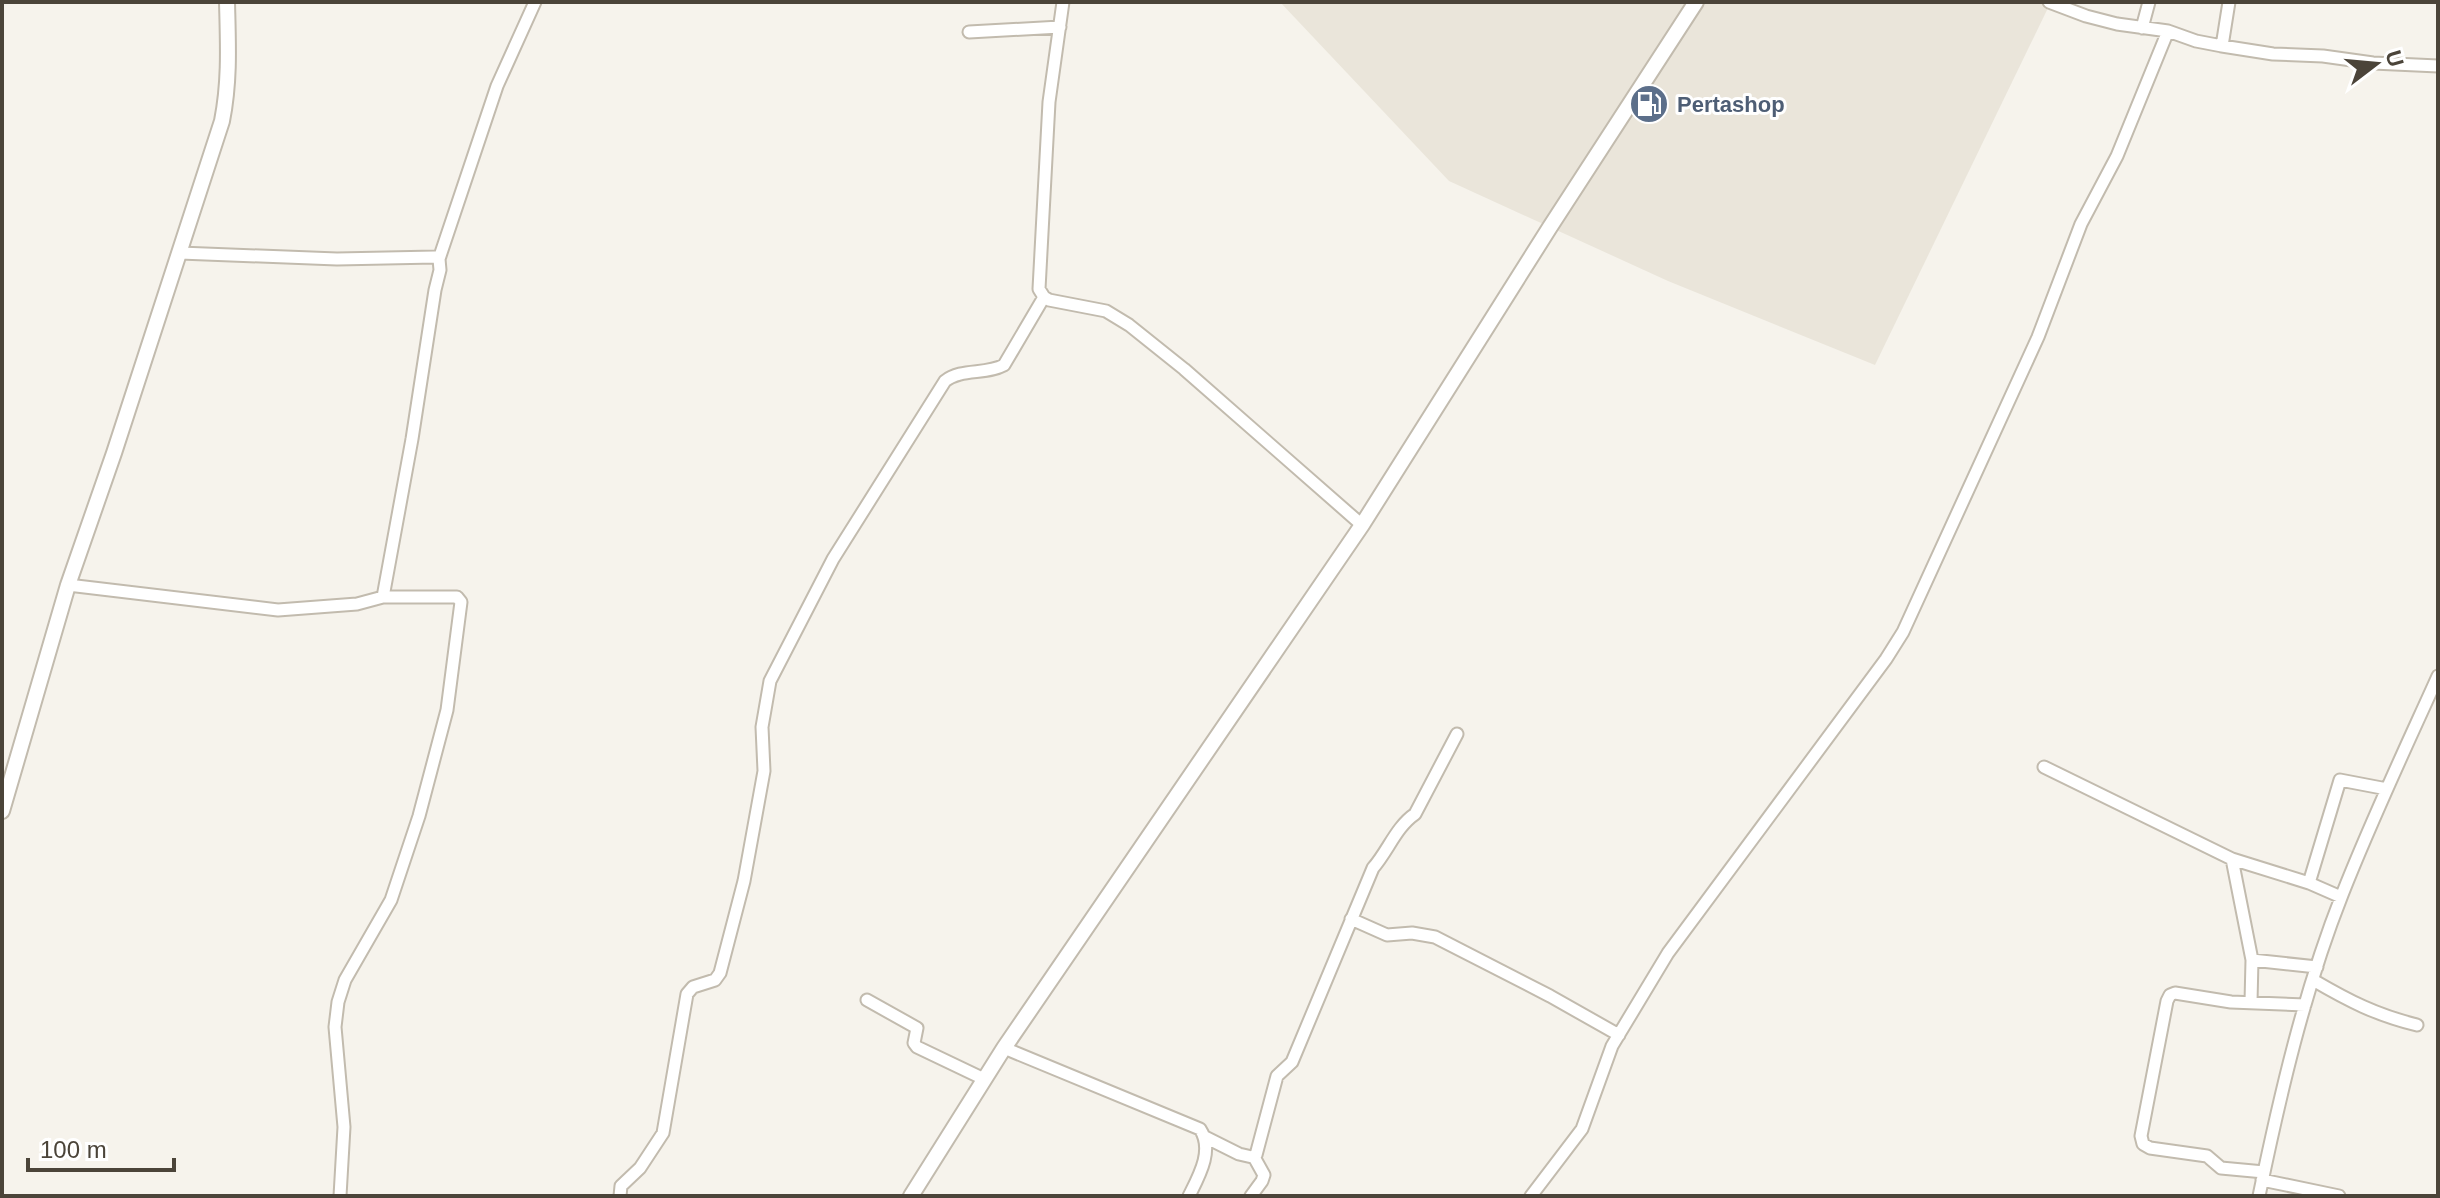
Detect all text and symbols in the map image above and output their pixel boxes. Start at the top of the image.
north arrow [2336,24,2416,104]
text: U [2381,48,2409,70]
fuel station icon: Pertashop [1628,83,1670,125]
place label: Pertashop [1677,92,1785,117]
scale bar [28,1122,174,1172]
text: 100 m [40,1136,107,1163]

